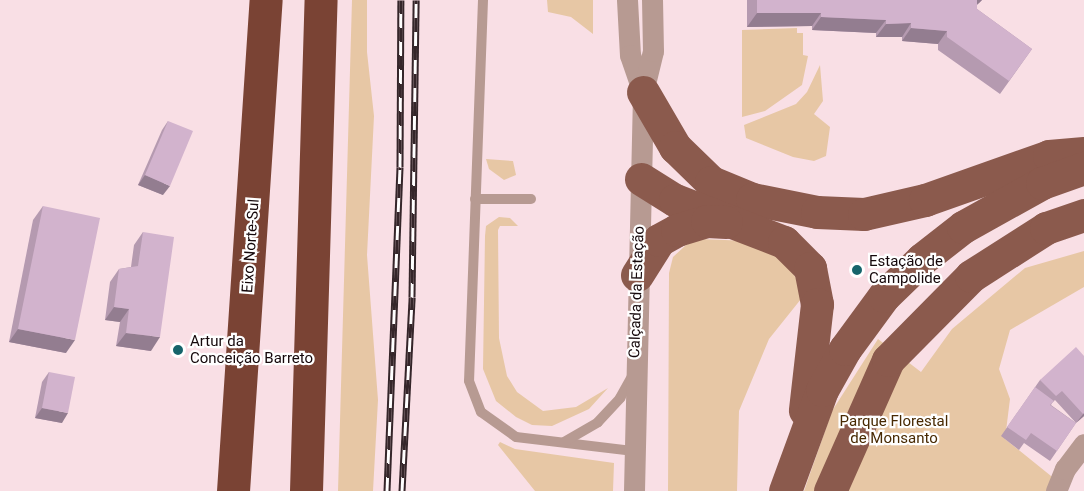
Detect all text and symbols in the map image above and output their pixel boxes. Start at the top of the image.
street label: Eixo Norte-Sul [239,198,263,294]
street label: Calçada da Estação [626,226,648,358]
place label: Estação de Campolide [869,252,943,287]
marker: Estação de Campolide [850,263,864,277]
place label: Artur da Conceição Barreto [190,332,313,367]
marker: Artur da Conceição Barreto [171,343,185,357]
park label: Parque Florestal de Monsanto [840,412,948,447]

